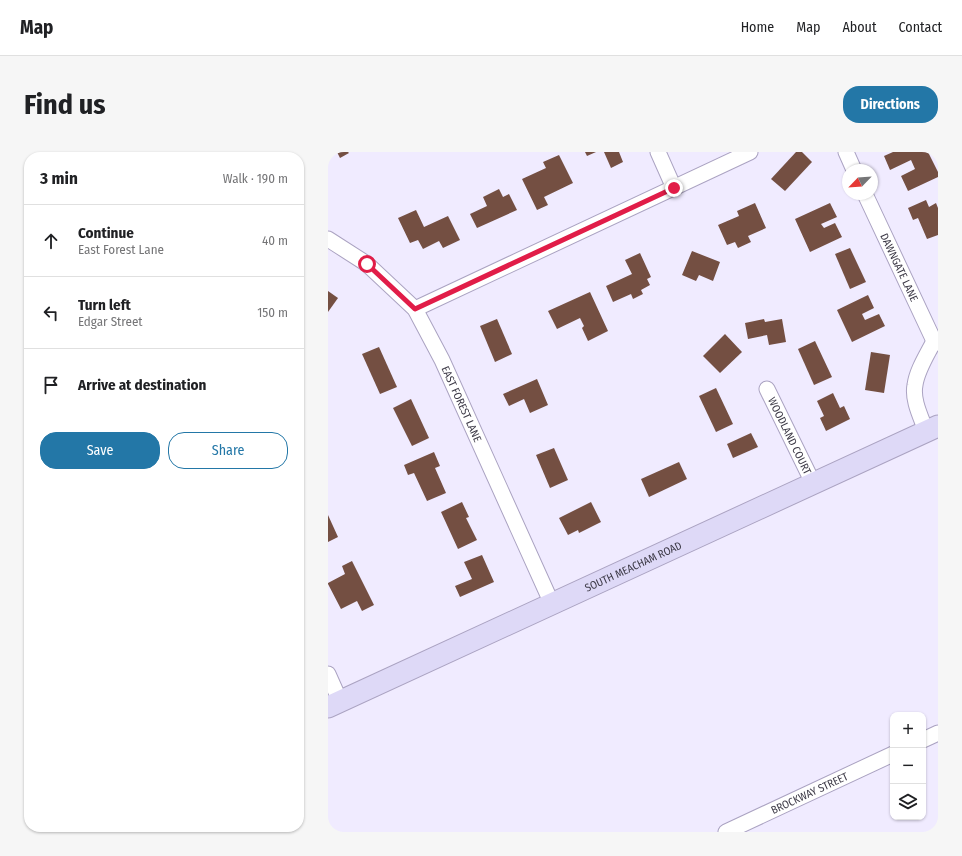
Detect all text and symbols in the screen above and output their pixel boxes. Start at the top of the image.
text: Map [20,16,53,39]
text: Home [741,19,774,36]
text: Map [796,19,820,36]
text: About [842,19,877,36]
text: Contact [899,19,942,36]
button: Directions [843,86,938,123]
text: Find us [24,88,106,121]
north arrow [842,164,878,200]
text: 3 min [40,168,78,189]
text: Walk · 190 m [223,171,288,186]
route end [665,179,683,197]
text: Continue [78,224,134,242]
icon: ahead [40,230,62,252]
street label: DAWNGATE LANE [878,231,921,304]
text: 40 m [262,233,288,248]
text: East Forest Lane [78,242,164,257]
route start [358,255,376,273]
text: Turn left [78,296,131,314]
icon: left [40,302,62,324]
text: 150 m [257,305,288,320]
text: Edgar Street [78,314,143,329]
street label: EAST FOREST LANE [439,364,485,444]
icon: arrive [40,374,62,396]
text: Arrive at destination [78,376,206,394]
street label: WOODLAND COURT [765,395,815,477]
button: Save [40,432,160,469]
button: Share [168,432,288,469]
street label: SOUTH MEACHAM ROAD [583,538,684,594]
map controls [890,712,926,820]
button: + [890,712,926,748]
button: − [890,748,926,784]
street label: BROCKWAY STREET [769,769,851,817]
button: layers [890,784,926,820]

